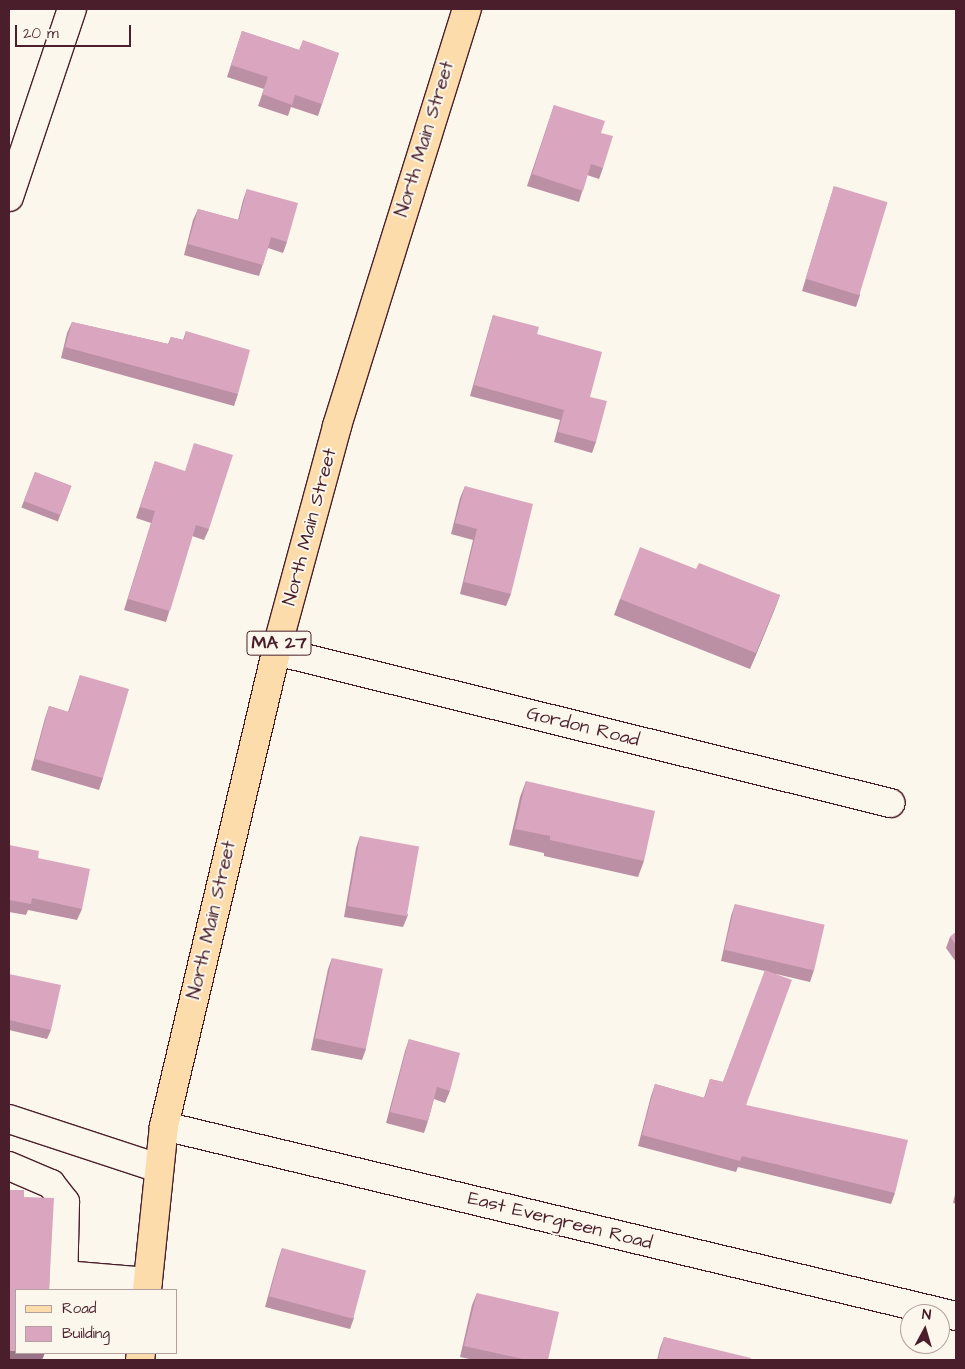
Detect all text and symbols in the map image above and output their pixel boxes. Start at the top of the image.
scale bar [18,15,134,47]
text: 20 m [23,23,59,44]
street label: North Main Street [390,58,460,220]
street label: North Main Street [278,446,342,608]
road number: MA 27 [245,628,313,658]
street label: Gordon Road [524,702,642,752]
street label: North Main Street [183,839,241,1001]
street label: East Evergreen Road [465,1187,655,1255]
legend [15,1289,178,1354]
text: Road [62,1298,96,1319]
north arrow [900,1304,950,1354]
text: N [921,1305,932,1325]
text: Building [62,1323,110,1344]

